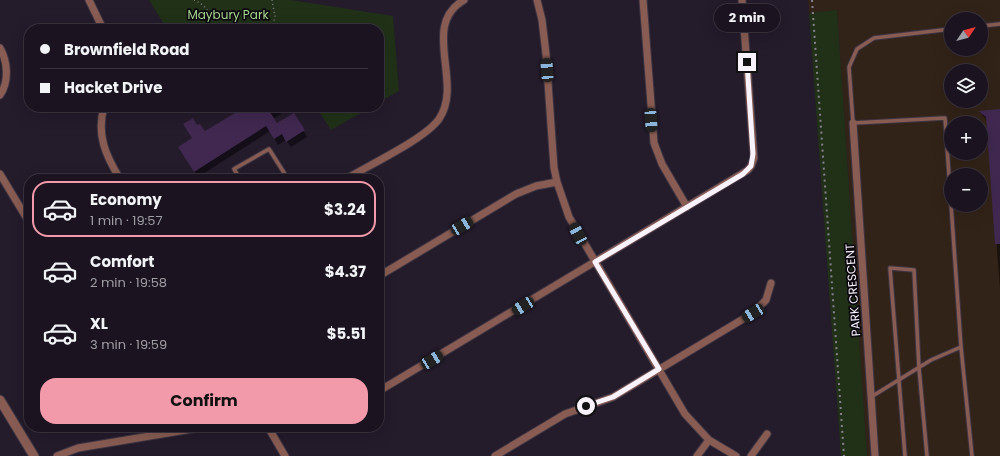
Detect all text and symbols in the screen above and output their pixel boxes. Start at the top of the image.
callout: 2 min [714,4,780,32]
park label: Maybury Park [187,6,269,23]
text: 2 min [729,8,765,27]
north arrow [944,12,988,56]
map controls [944,12,988,212]
text: Brownfield Road [64,39,190,60]
route end [738,53,756,71]
car [540,58,554,82]
button: layers [944,64,988,108]
text: Hacket Drive [64,77,162,98]
car [644,108,658,132]
button: + [944,116,988,160]
button: − [944,168,988,212]
text: Economy [90,189,162,210]
icon: car [42,191,78,227]
text: $3.24 [324,199,366,220]
text: 1 min · 19:57 [90,211,163,230]
car [449,215,475,237]
car [567,221,589,247]
street label: PARK CRESCENT [841,243,864,337]
text: Comfort [90,251,154,272]
icon: car [42,253,78,289]
text: $4.37 [325,261,366,282]
text: 2 min · 19:58 [90,273,167,292]
car [510,295,536,317]
car [740,302,766,324]
text: XL [90,313,108,334]
icon: car [42,315,78,351]
text: $5.51 [327,323,366,344]
text: 3 min · 19:59 [90,335,167,354]
car [419,349,445,371]
button: Confirm [40,378,368,424]
route start [577,397,595,415]

